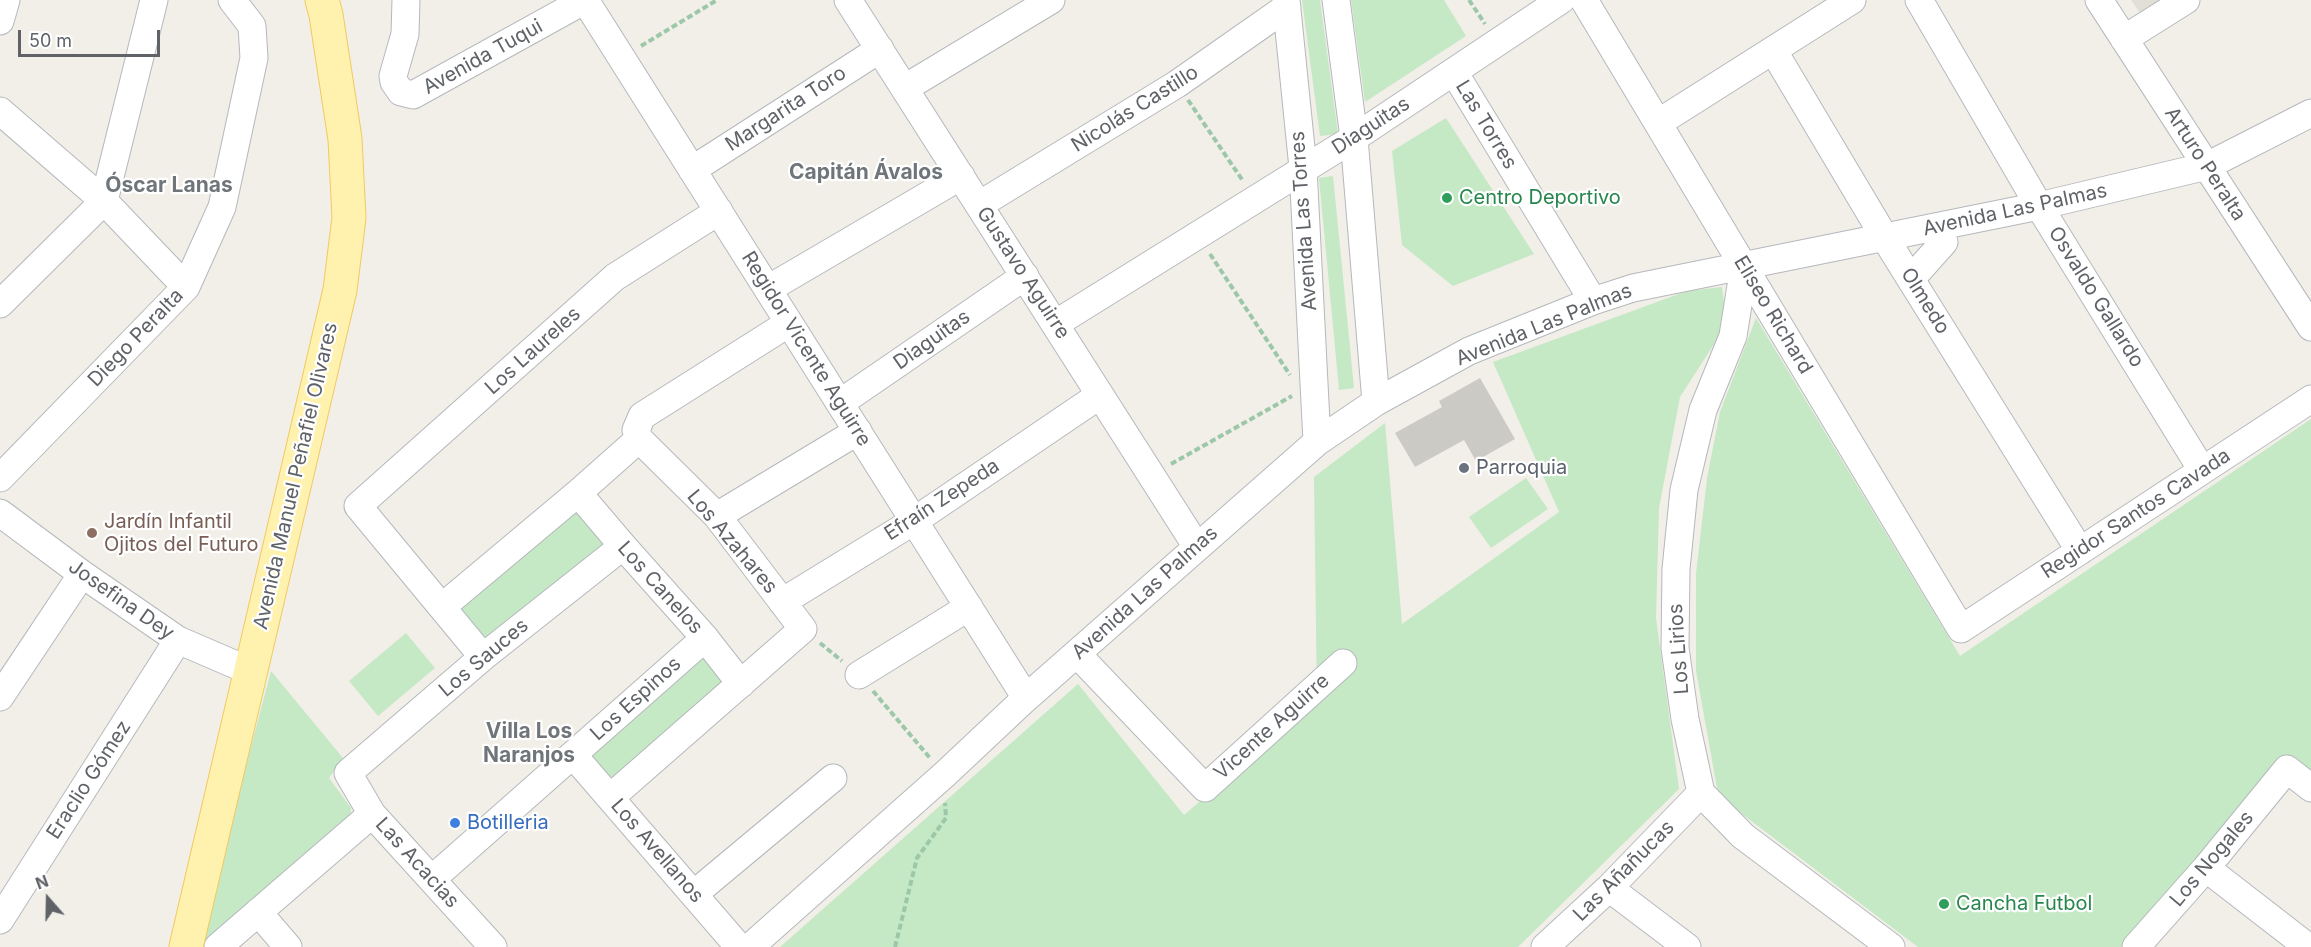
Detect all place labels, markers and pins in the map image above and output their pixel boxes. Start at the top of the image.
place label: Centro Deportivo [1459,186,1621,210]
marker: Centro Deportivo [1440,191,1454,205]
place label: Parroquia [1476,456,1567,480]
marker: Parroquia [1457,461,1471,475]
place label: Jardín Infantil Ojitos del Futuro [104,510,258,557]
marker: Jardín Infantil Ojitos del Futuro [85,526,99,540]
place label: Botilleria [467,811,549,835]
marker: Botilleria [448,816,462,830]
place label: Cancha Futbol [1956,892,2092,916]
marker: Cancha Futbol [1937,897,1951,911]

